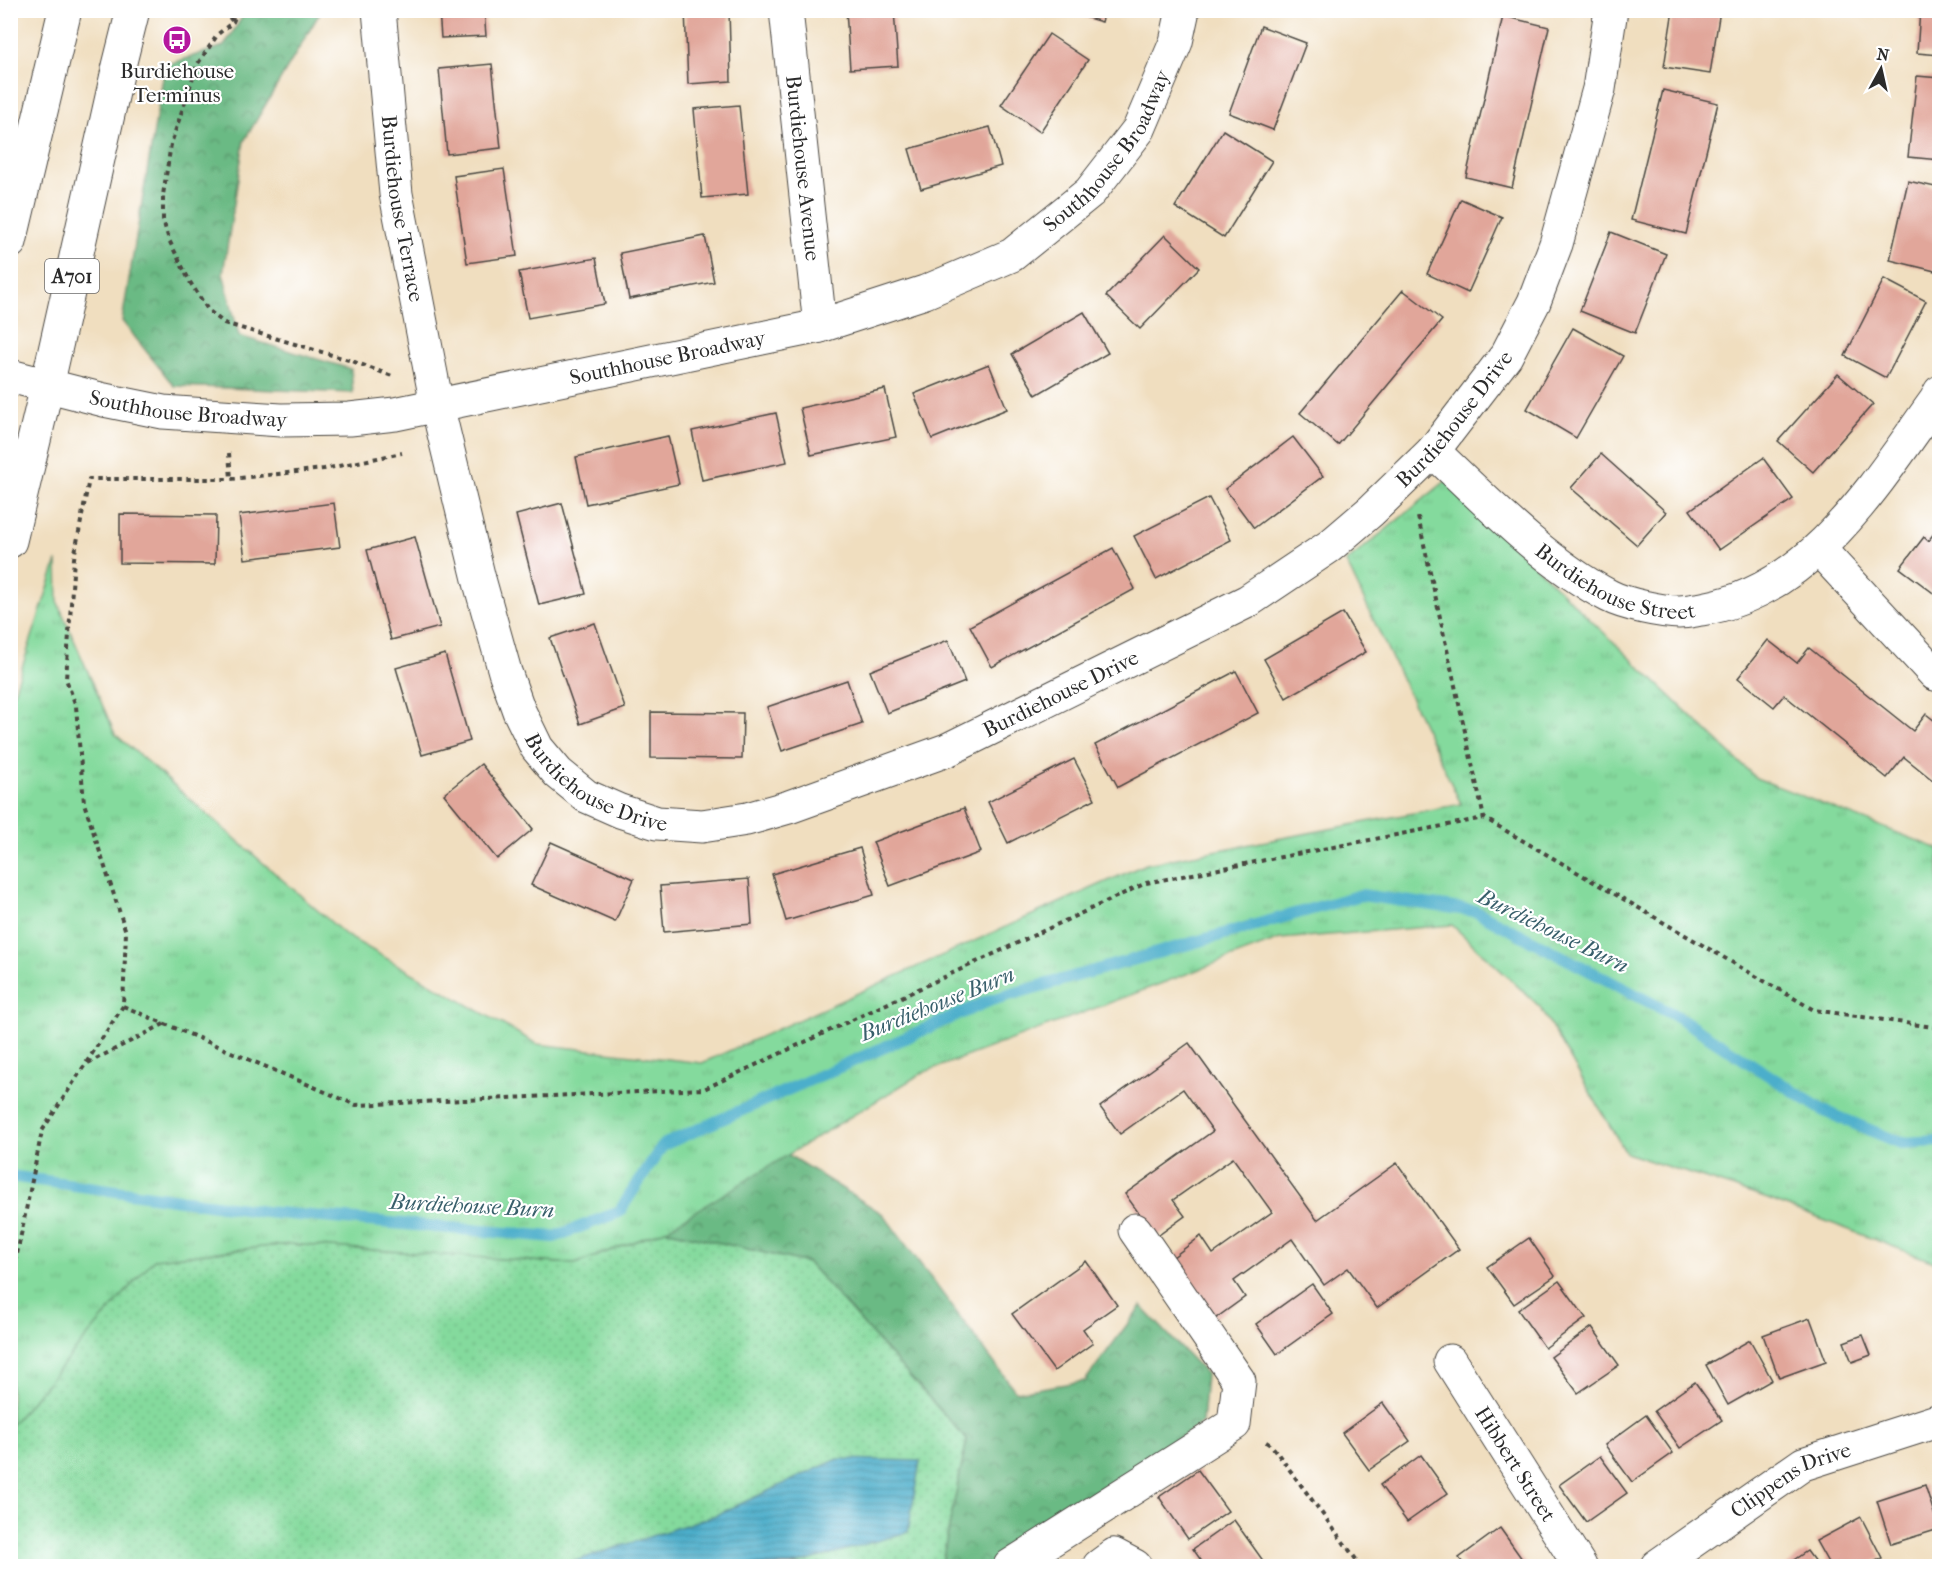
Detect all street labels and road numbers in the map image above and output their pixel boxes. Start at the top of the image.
street label: Southhouse Broadway [1038,66,1175,237]
street label: Burdiehouse Avenue [781,74,825,262]
street label: Burdiehouse Terrace [377,114,429,304]
road number: A701 [45,259,99,293]
street label: Southhouse Broadway [567,325,768,390]
street label: Burdiehouse Drive [1391,346,1518,492]
street label: Southhouse Broadway [87,385,288,432]
street label: Burdiehouse Street [1531,538,1697,624]
street label: Burdiehouse Drive [979,645,1142,742]
street label: Burdiehouse Drive [520,729,668,836]
street label: Hibbert Street [1470,1402,1561,1526]
street label: Clippens Drive [1726,1437,1854,1523]

